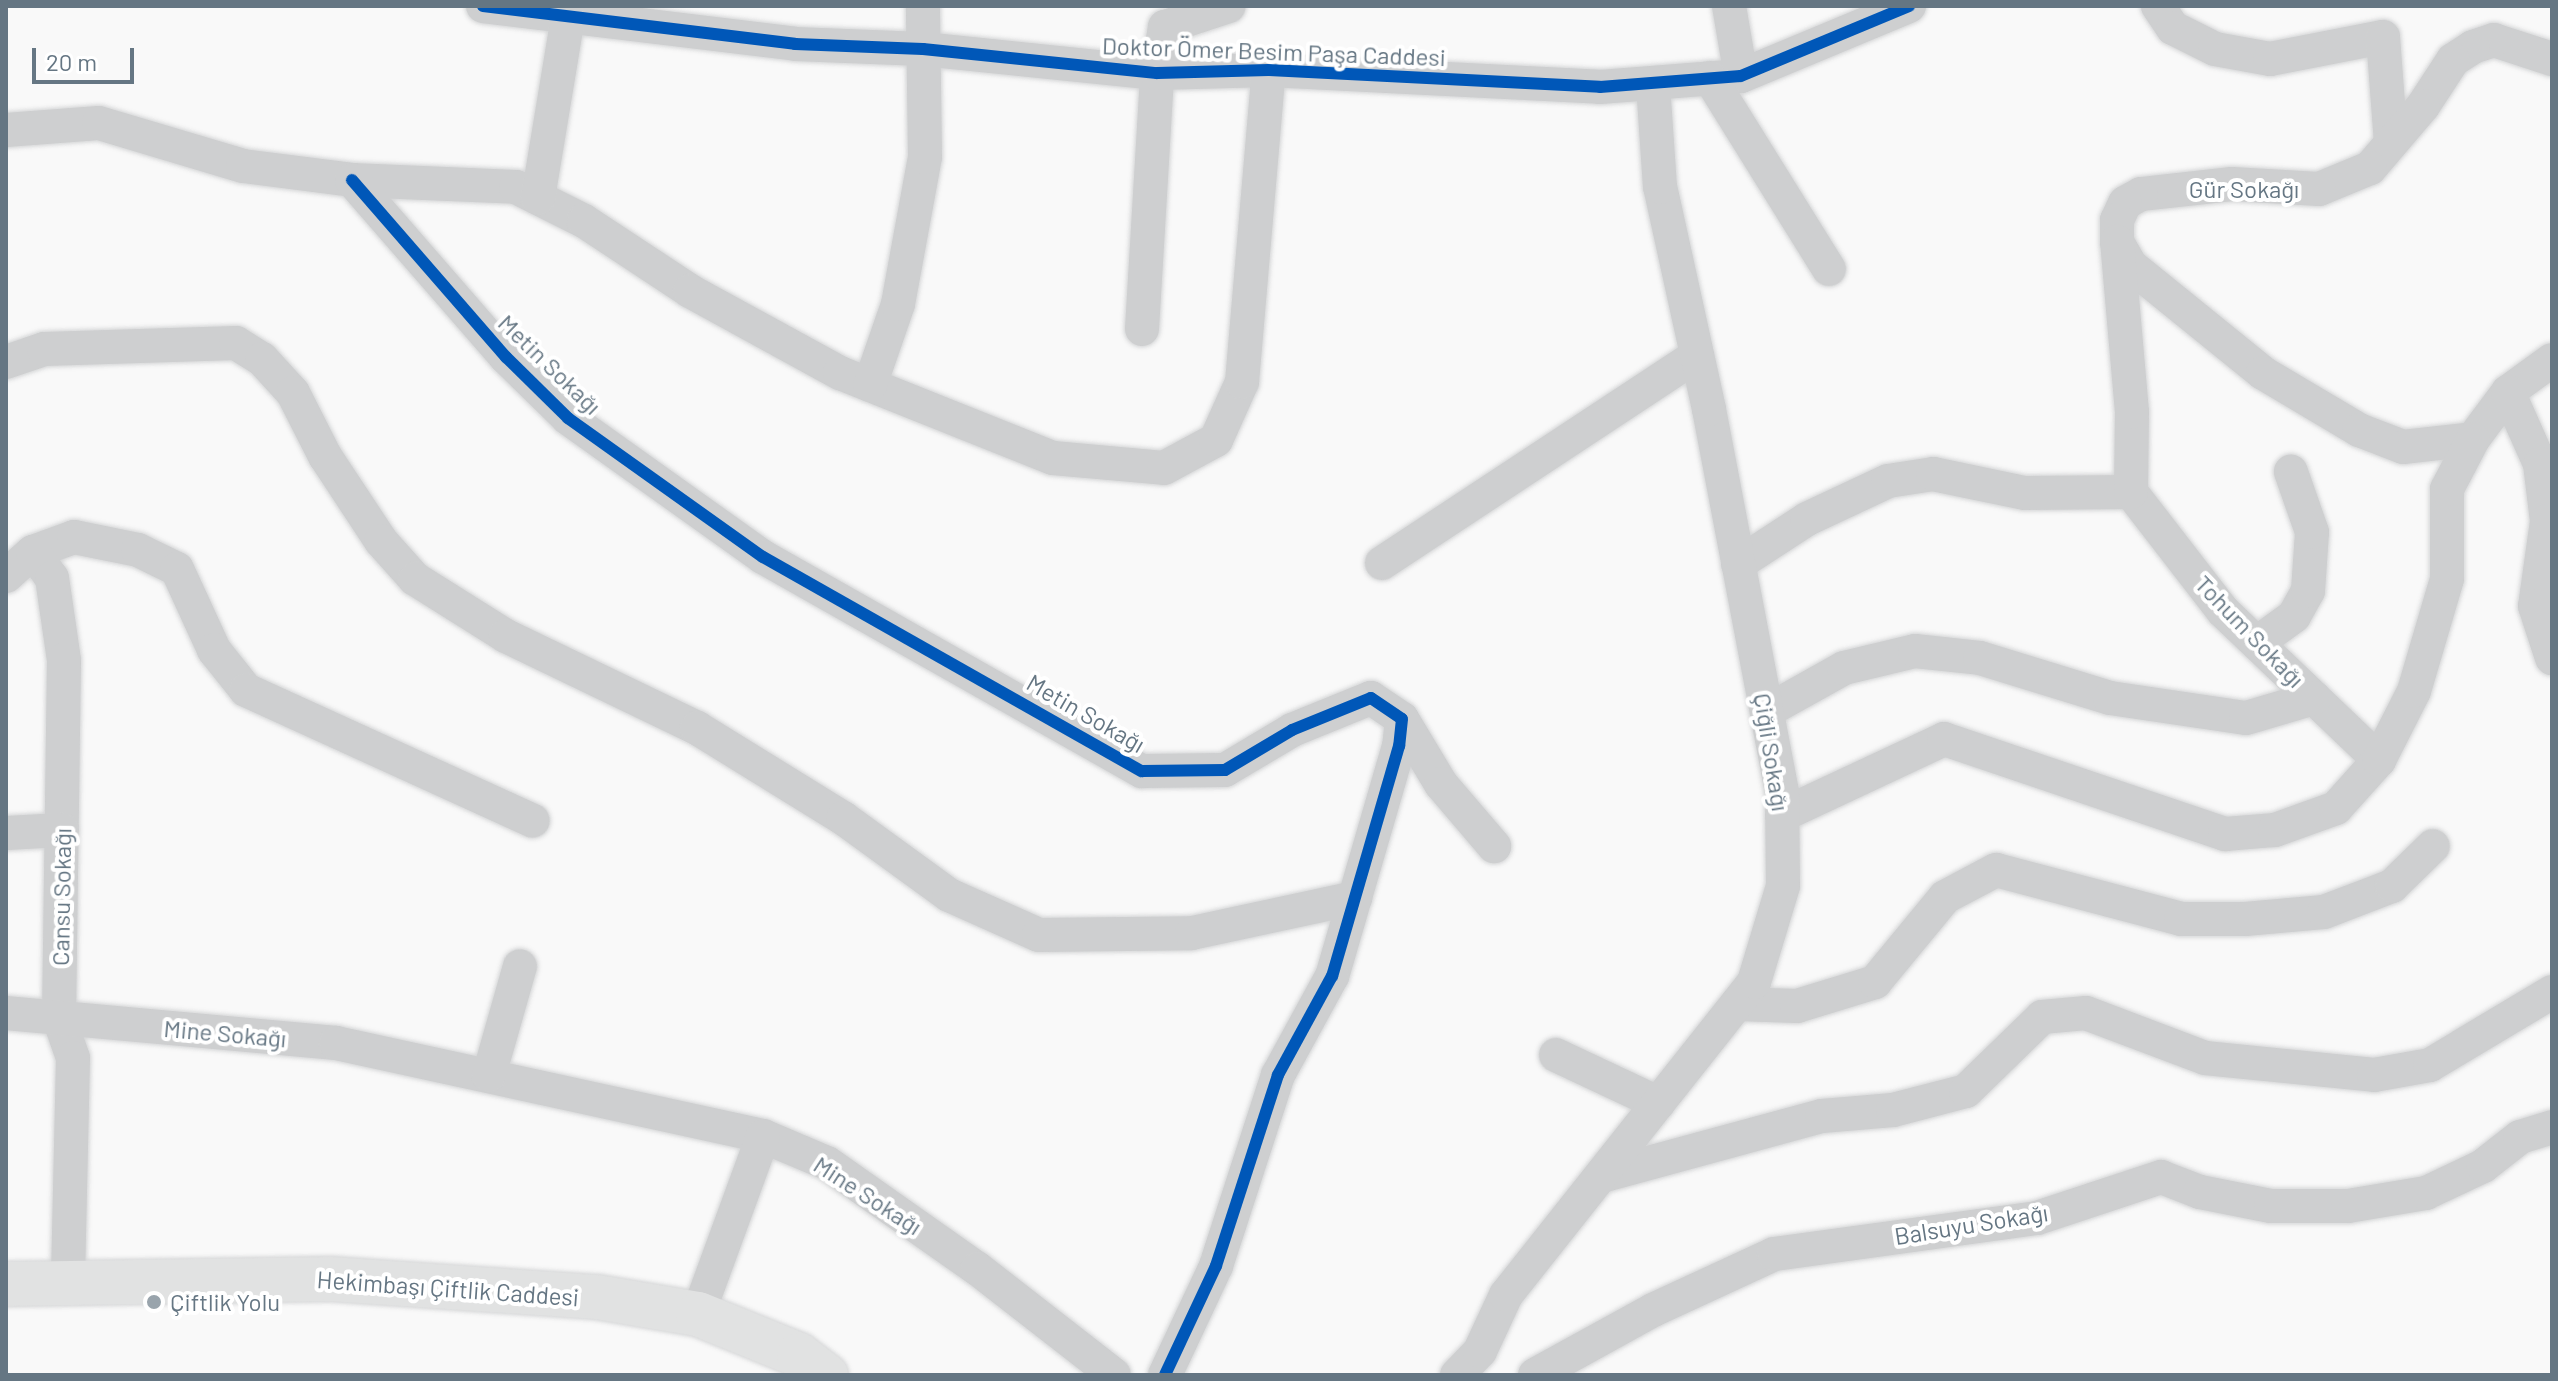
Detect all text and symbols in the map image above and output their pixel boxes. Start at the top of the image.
street label: Doktor Ömer Besim Paşa Caddesi [1102,31,1446,71]
scale bar [36,32,138,82]
text: 20 m [46,47,97,76]
street label: Gür Sokağı [2189,175,2299,203]
street label: Metin Sokağı [493,308,607,420]
street label: Tohum Sokağı [2189,569,2311,693]
street label: Metin Sokağı [1022,668,1150,758]
street label: Çiğli Sokağı [1748,691,1796,813]
street label: Cansu Sokağı [45,828,77,966]
street label: Mine Sokağı [163,1013,287,1053]
street label: Mine Sokağı [809,1149,927,1241]
street label: Balsuyu Sokağı [1892,1198,2050,1250]
street label: Hekimbaşı Çiftlik Caddesi [316,1264,580,1312]
place label: Çiftlik Yolu [170,1288,280,1316]
marker: Çiftlik Yolu [145,1293,163,1311]

